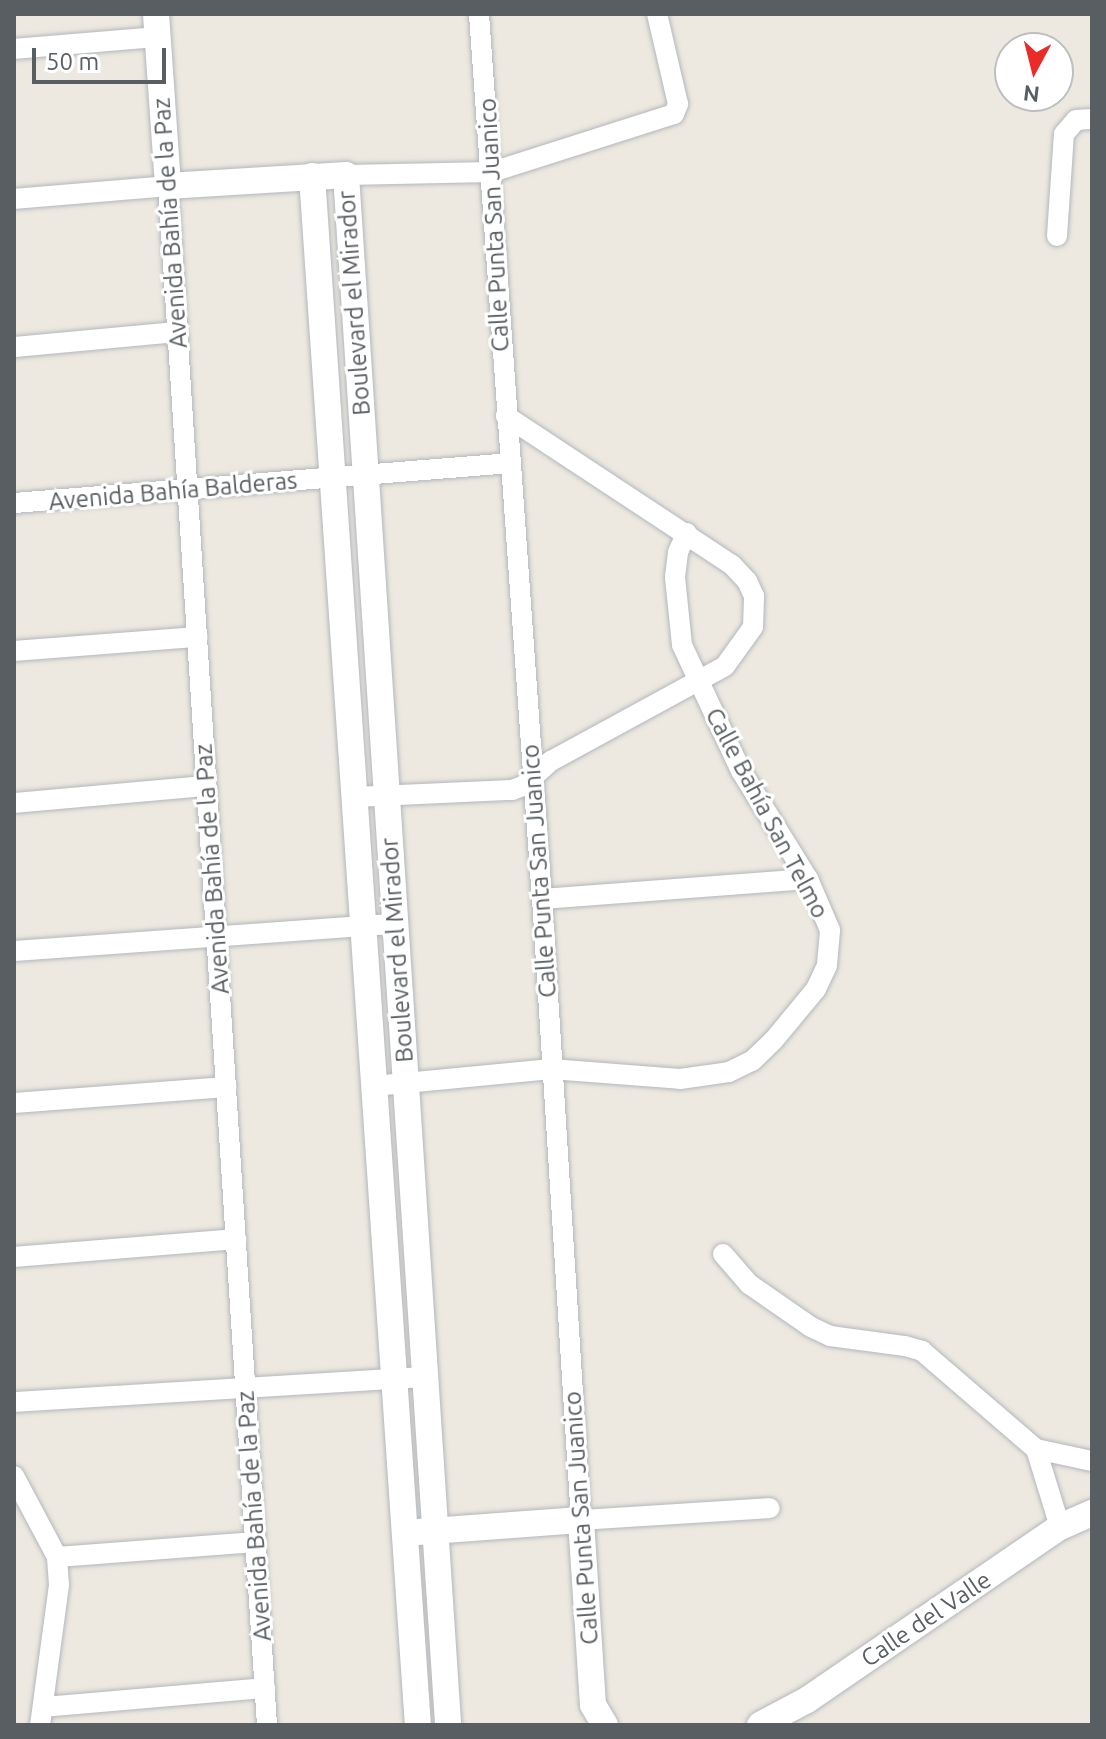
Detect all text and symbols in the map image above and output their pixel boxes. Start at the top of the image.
scale bar [36,32,170,82]
north arrow [994,32,1074,112]
text: 50 m [46,48,99,75]
text: N [1022,81,1041,108]
street label: Avenida Bahía de la Paz [147,97,193,349]
street label: Calle Punta San Juanico [473,97,515,353]
street label: Boulevard el Mirador [332,190,376,416]
street label: Avenida Bahía Balderas [47,466,299,516]
street label: Calle Bahía San Telmo [699,703,835,923]
street label: Avenida Bahía de la Paz [189,743,235,995]
street label: Calle Punta San Juanico [516,743,562,999]
street label: Boulevard el Mirador [375,837,419,1063]
street label: Avenida Bahía de la Paz [231,1390,277,1642]
street label: Calle Punta San Juanico [558,1390,604,1646]
street label: Calle del Valle [856,1565,996,1673]

